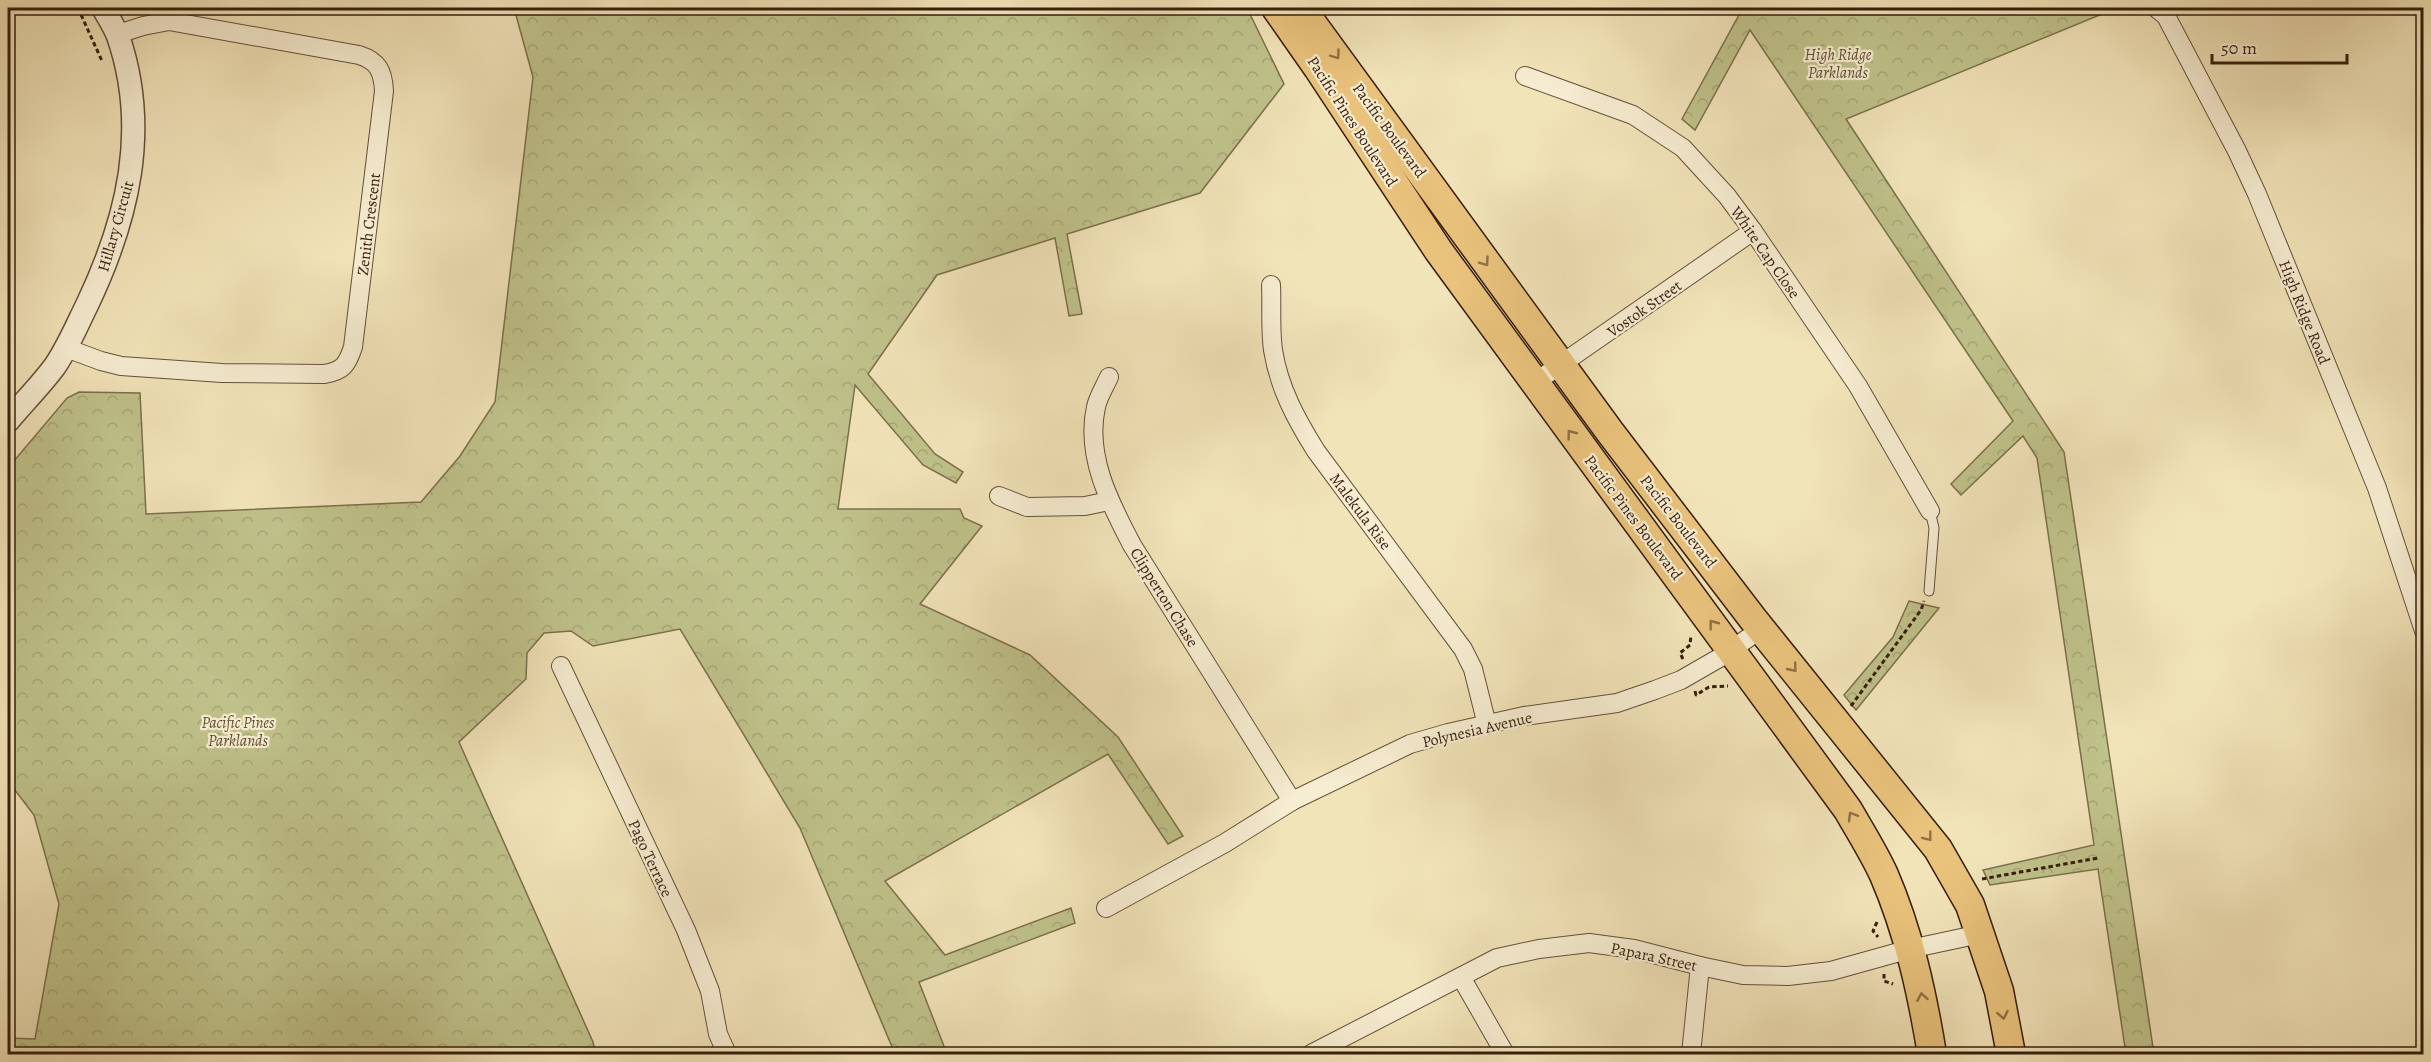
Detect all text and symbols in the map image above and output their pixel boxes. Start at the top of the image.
scale bar [2212,27,2347,65]
text: 50 m [2221,36,2257,60]
park label: High Ridge Parklands [1805,44,1872,84]
one-way arrow [1329,48,1340,59]
street label: Pacific Pines Boulevard [1302,52,1403,191]
street label: Pacific Boulevard [1347,79,1431,183]
street label: Zenith Crescent [352,172,386,277]
street label: Hillary Circuit [92,178,139,274]
street label: White Cap Close [1725,201,1805,303]
one-way arrow [1478,255,1489,266]
street label: High Ridge Road [2273,257,2335,368]
street label: Vostok Street [1602,275,1686,343]
one-way arrow [1568,430,1579,441]
street label: Pacific Pines Boulevard [1579,451,1688,585]
street label: Malekula Rise [1324,469,1396,554]
street label: Pacific Boulevard [1635,470,1722,573]
street label: Clipperton Chase [1125,544,1204,651]
one-way arrow [1710,619,1721,630]
one-way arrow [1785,662,1796,673]
street label: Polynesia Avenue [1420,707,1534,753]
park label: Pacific Pines Parklands [202,712,275,752]
one-way arrow [1847,812,1859,822]
street label: Pago Terrace [623,816,678,901]
one-way arrow [1920,830,1931,841]
street label: Papara Street [1609,937,1699,977]
one-way arrow [1916,992,1929,1002]
one-way arrow [1996,1009,2009,1019]

